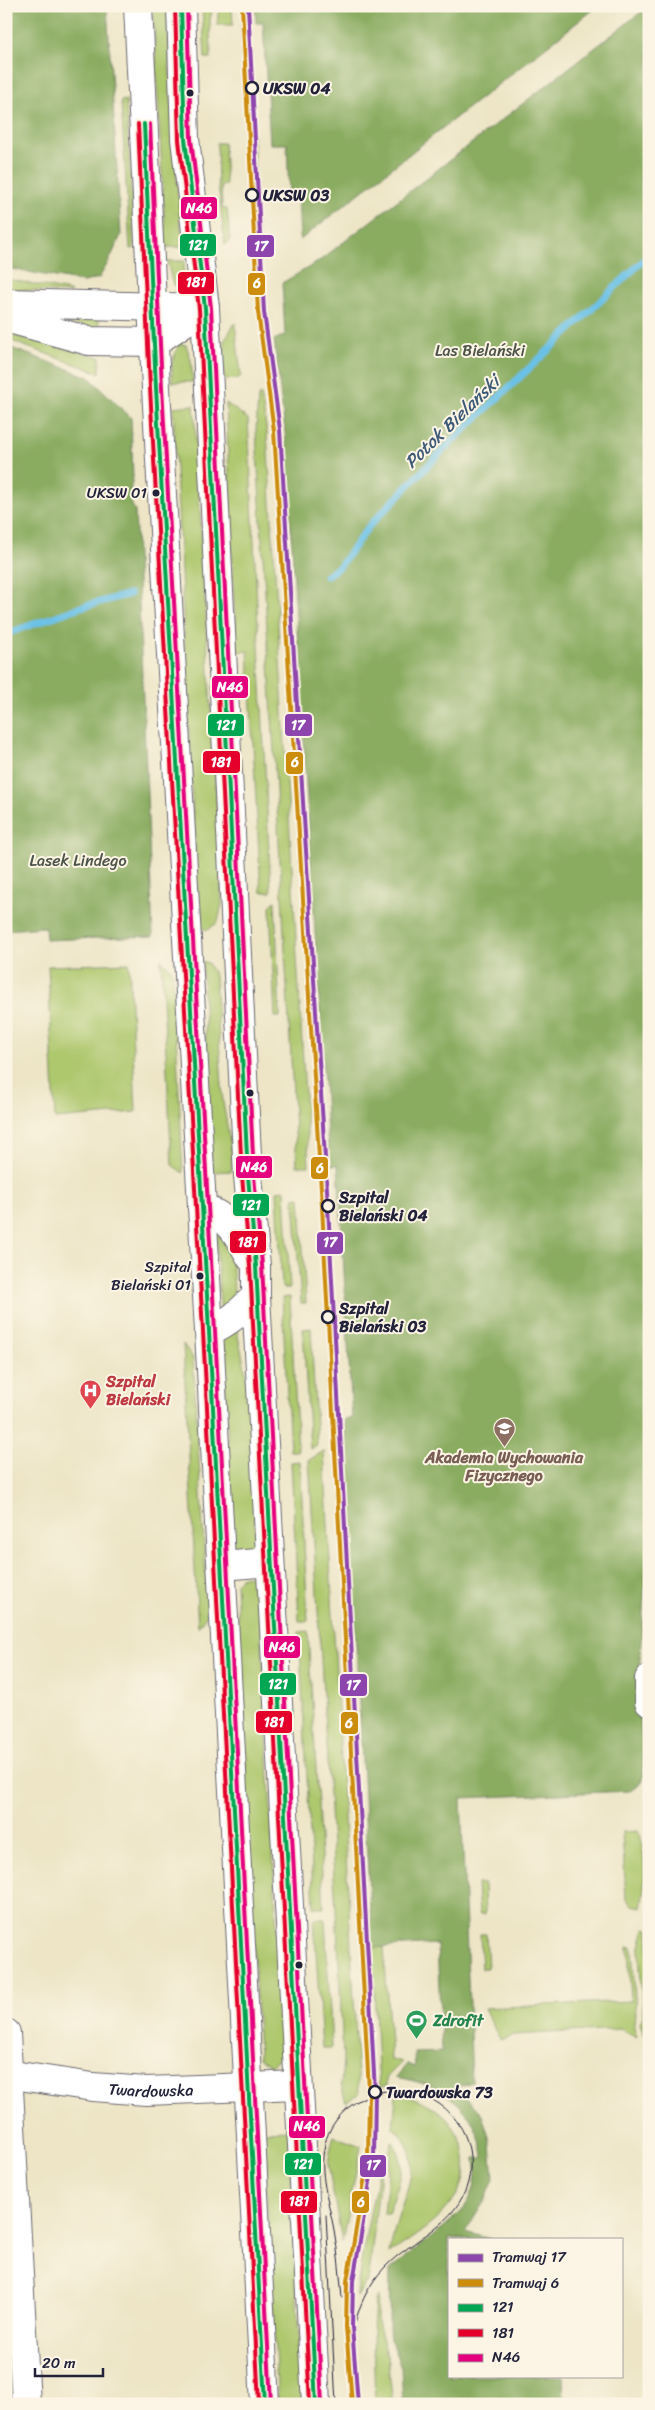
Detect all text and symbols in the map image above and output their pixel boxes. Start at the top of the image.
place label: UKSW 04 [263,74,330,103]
marker: UKSW 04 [245,81,259,95]
unlabelled marker [185,88,195,98]
place label: UKSW 03 [263,181,329,210]
marker: UKSW 03 [245,188,259,202]
line badge: N46 [180,196,218,220]
text: N46 [185,196,212,221]
line badge: 121 [179,233,217,257]
text: 121 [188,233,208,258]
line badge: 17 [246,234,275,258]
text: 17 [254,234,269,259]
text: 181 [186,270,206,295]
line badge: 181 [177,271,215,295]
text: 6 [252,271,261,296]
line badge: 6 [247,272,266,296]
park label: Las Bielański [435,336,526,365]
water label: Potok Bielański [396,365,511,476]
place label: UKSW 01 [87,480,147,506]
marker: UKSW 01 [151,488,161,498]
line badge: N46 [211,675,249,699]
text: N46 [216,675,243,700]
line badge: 121 [207,713,245,737]
text: 121 [216,713,236,738]
line badge: 17 [284,713,313,737]
text: 17 [291,713,306,738]
line badge: 181 [202,750,241,774]
text: 181 [211,750,231,775]
text: 6 [290,750,299,775]
line badge: 6 [285,751,304,775]
park label: Lasek Lindego [29,846,127,875]
unlabelled marker [245,1088,255,1098]
line badge: N46 [235,1155,273,1179]
text: N46 [240,1155,267,1180]
line badge: 6 [310,1156,329,1180]
text: 6 [315,1156,324,1181]
place label: Szpital Bielański 04 [338,1183,428,1230]
line badge: 121 [232,1193,270,1217]
text: 121 [241,1193,261,1218]
marker: Szpital Bielański 04 [321,1199,335,1213]
line badge: 181 [229,1230,267,1254]
text: 181 [238,1230,258,1255]
text: 17 [323,1230,338,1255]
line badge: 17 [316,1231,344,1255]
place label: Szpital Bielański 01 [111,1254,192,1298]
marker: Szpital Bielański 01 [195,1271,205,1281]
place label: Szpital Bielański 03 [338,1294,426,1341]
marker: Szpital Bielański 03 [321,1310,335,1324]
place label: Szpital Bielański [105,1367,172,1414]
hospital icon: Szpital Bielański [78,1378,102,1409]
school or university icon: Akademia Wychowania Fizycznego [492,1416,516,1447]
place label: Akademia Wychowania Fizycznego [424,1443,584,1490]
line badge: N46 [263,1635,301,1659]
text: N46 [268,1635,295,1660]
line badge: 121 [259,1672,297,1696]
text: 121 [268,1672,288,1697]
line badge: 17 [339,1673,368,1697]
text: 17 [346,1673,361,1698]
line badge: 181 [255,1710,293,1734]
text: 181 [264,1710,284,1735]
line badge: 6 [340,1711,359,1735]
text: 6 [344,1711,353,1736]
unlabelled marker [294,1960,304,1970]
place label: Zdrofit [432,2006,485,2035]
sports icon: Zdrofit [405,2008,429,2039]
street label: Twardowska [108,2074,194,2106]
place label: Twardowska 73 [386,2078,493,2107]
marker: Twardowska 73 [368,2085,382,2099]
text: N46 [293,2114,320,2139]
line badge: N46 [288,2115,326,2139]
line badge: 121 [284,2152,322,2176]
text: 121 [293,2152,313,2177]
text: 17 [366,2153,381,2178]
line badge: 17 [359,2154,387,2178]
text: 181 [289,2189,309,2214]
line badge: 181 [280,2190,318,2214]
line badge: 6 [351,2190,370,2214]
text: 6 [356,2190,365,2215]
legend [448,2238,622,2378]
text: Tramwaj 17 [492,2244,567,2270]
text: Tramwaj 6 [492,2270,559,2296]
text: 121 [492,2294,514,2320]
text: 181 [492,2320,514,2346]
text: N46 [492,2344,520,2370]
scale bar [35,2345,102,2377]
text: 20 m [42,2350,76,2376]

